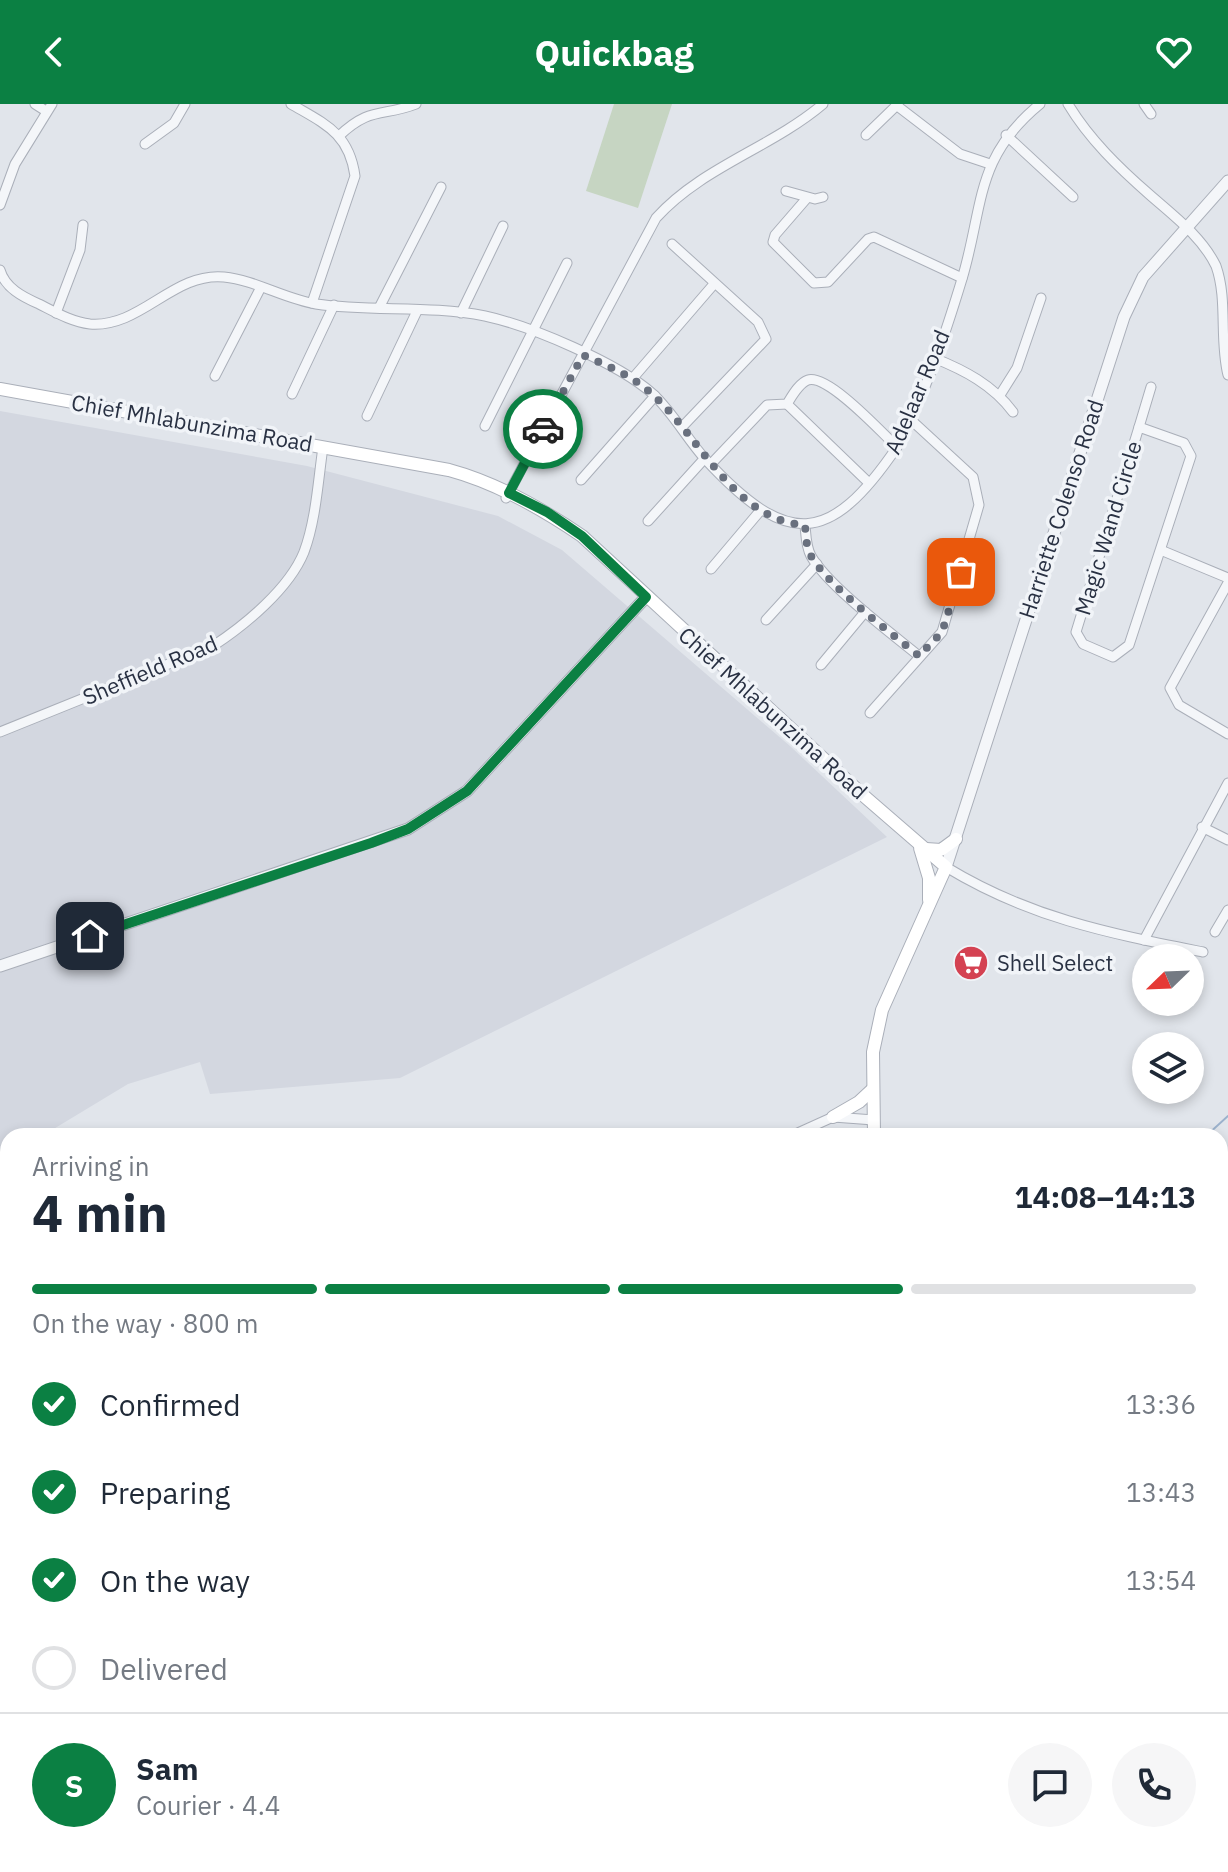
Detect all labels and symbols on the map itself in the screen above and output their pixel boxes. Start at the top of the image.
street label: Adelaar Road [877,325,956,458]
street label: Chief Mhlabunzima Road [69,387,315,458]
courier [503,389,583,469]
street label: Harriette Colenso Road [1011,396,1110,622]
street label: Magic Wand Circle [1067,437,1148,619]
pin [927,538,995,606]
street label: Chief Mhlabunzima Road [673,620,874,805]
street label: Sheffield Road [78,628,222,711]
pin [56,902,124,970]
supermarket icon: Shell Select [952,944,990,982]
north arrow [1132,944,1204,1016]
place label: Shell Select [997,948,1113,977]

